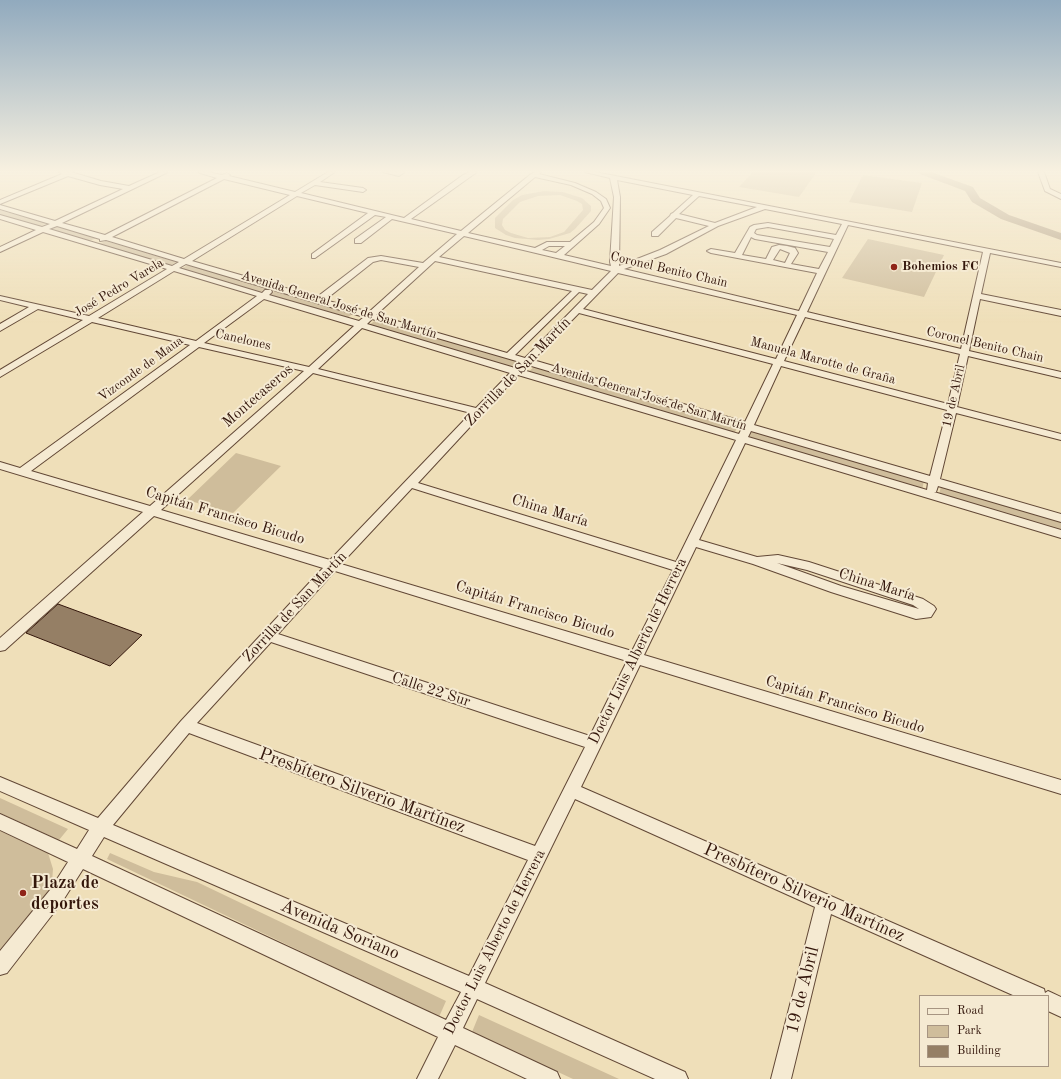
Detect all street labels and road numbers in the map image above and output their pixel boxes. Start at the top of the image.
street label: Coronel Benito Chain [609,249,729,291]
street label: José Pedro Varela [71,255,167,321]
street label: Avenida General José de San Martín [239,268,439,342]
street label: Zorrilla de San Martín [461,314,575,430]
street label: Coronel Benito Chain [925,324,1045,366]
street label: Canelones [214,326,272,354]
street label: Vizconde de Maua [95,333,187,405]
street label: Manuela Marotte de Graña [749,334,897,388]
street label: Montecaseros [219,360,297,432]
street label: Avenida General José de San Martín [549,360,749,434]
street label: 19 de Abril [939,363,969,429]
street label: Capitán Francisco Bicudo [143,483,307,549]
street label: China María [509,491,591,531]
street label: Zorrilla de San Martín [239,548,351,666]
street label: Doctor Luis Alberto de Herrera [585,555,691,747]
street label: China María [836,565,918,605]
street label: Capitán Francisco Bicudo [453,577,617,643]
street label: Calle 22 Sur [389,669,473,711]
street label: Capitán Francisco Bicudo [763,672,927,738]
street label: Presbítero Silverio Martínez [256,744,468,838]
street label: Presbítero Silverio Martínez [700,839,908,947]
street label: Doctor Luis Alberto de Herrera [440,847,550,1037]
street label: Avenida Soriano [277,895,403,965]
street label: 19 de Abril [782,944,824,1036]

